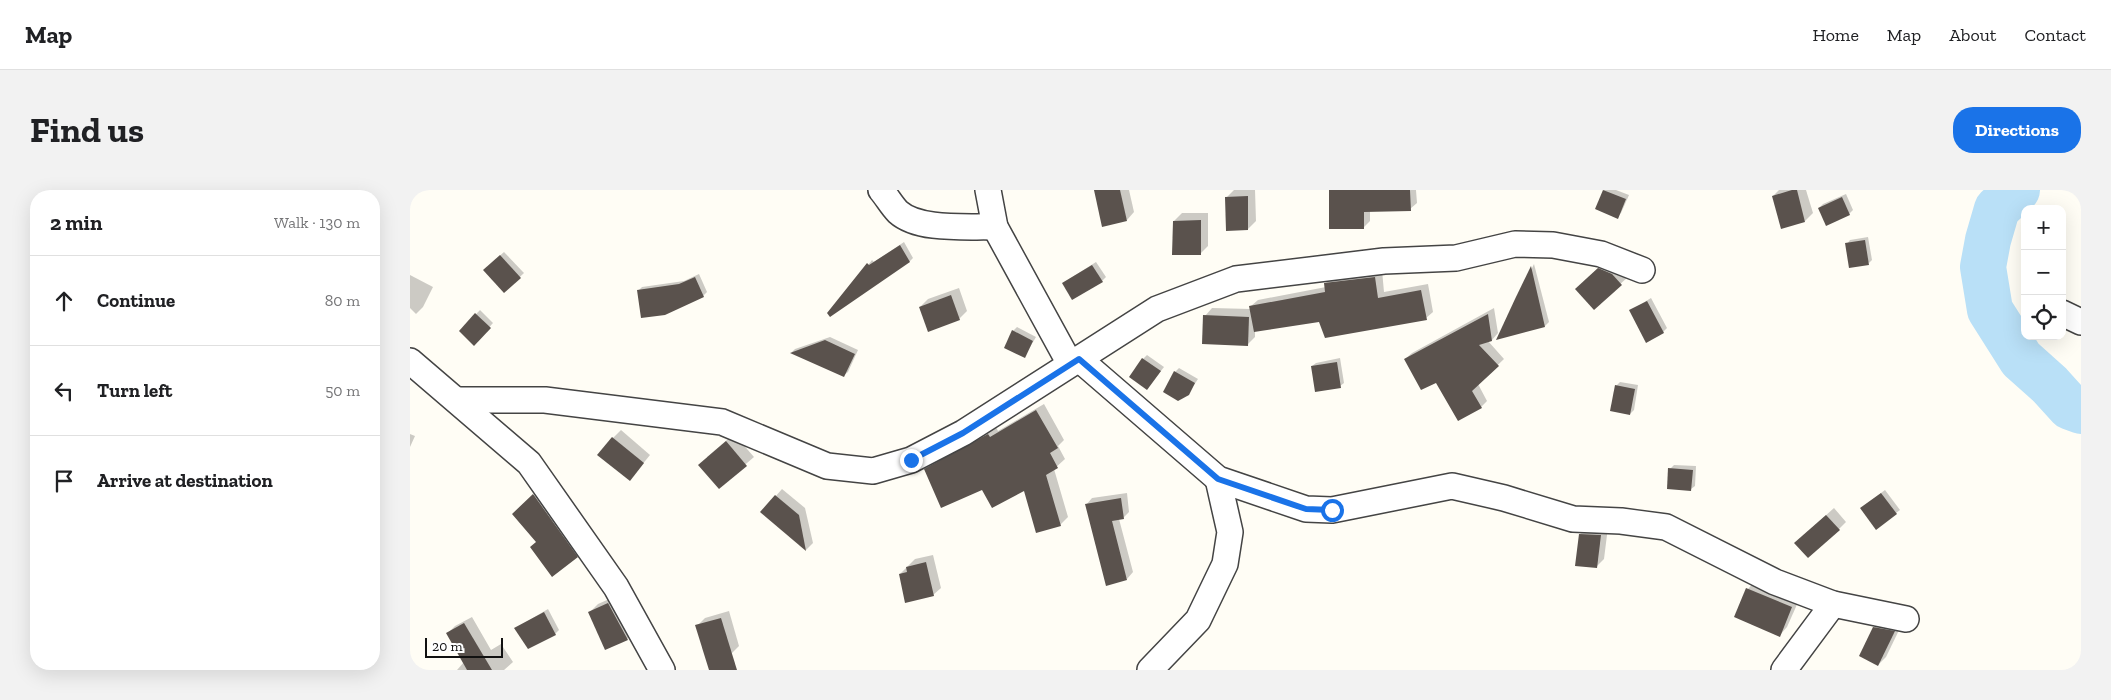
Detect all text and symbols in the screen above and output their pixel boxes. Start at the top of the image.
text: Map [25,20,72,49]
text: Home [1812,24,1859,46]
text: Map [1887,24,1921,46]
text: About [1949,24,1996,46]
text: Contact [2024,24,2086,46]
button: Directions [1953,107,2081,153]
text: Find us [30,109,144,151]
map controls [2021,205,2066,340]
button: + [2021,205,2066,250]
text: 2 min [50,210,102,235]
text: Walk · 130 m [274,213,360,232]
button: − [2021,250,2066,295]
icon: ahead [50,287,78,315]
text: Continue [97,289,175,312]
text: 80 m [325,291,360,310]
button: locate [2021,295,2066,340]
icon: left [50,377,78,405]
text: Turn left [97,379,172,402]
text: 50 m [325,381,360,400]
route end [900,449,923,472]
icon: arrive [50,467,78,495]
text: Arrive at destination [97,469,273,492]
route start [1321,499,1344,522]
scale bar [425,635,502,658]
text: 20 m [432,638,463,655]

